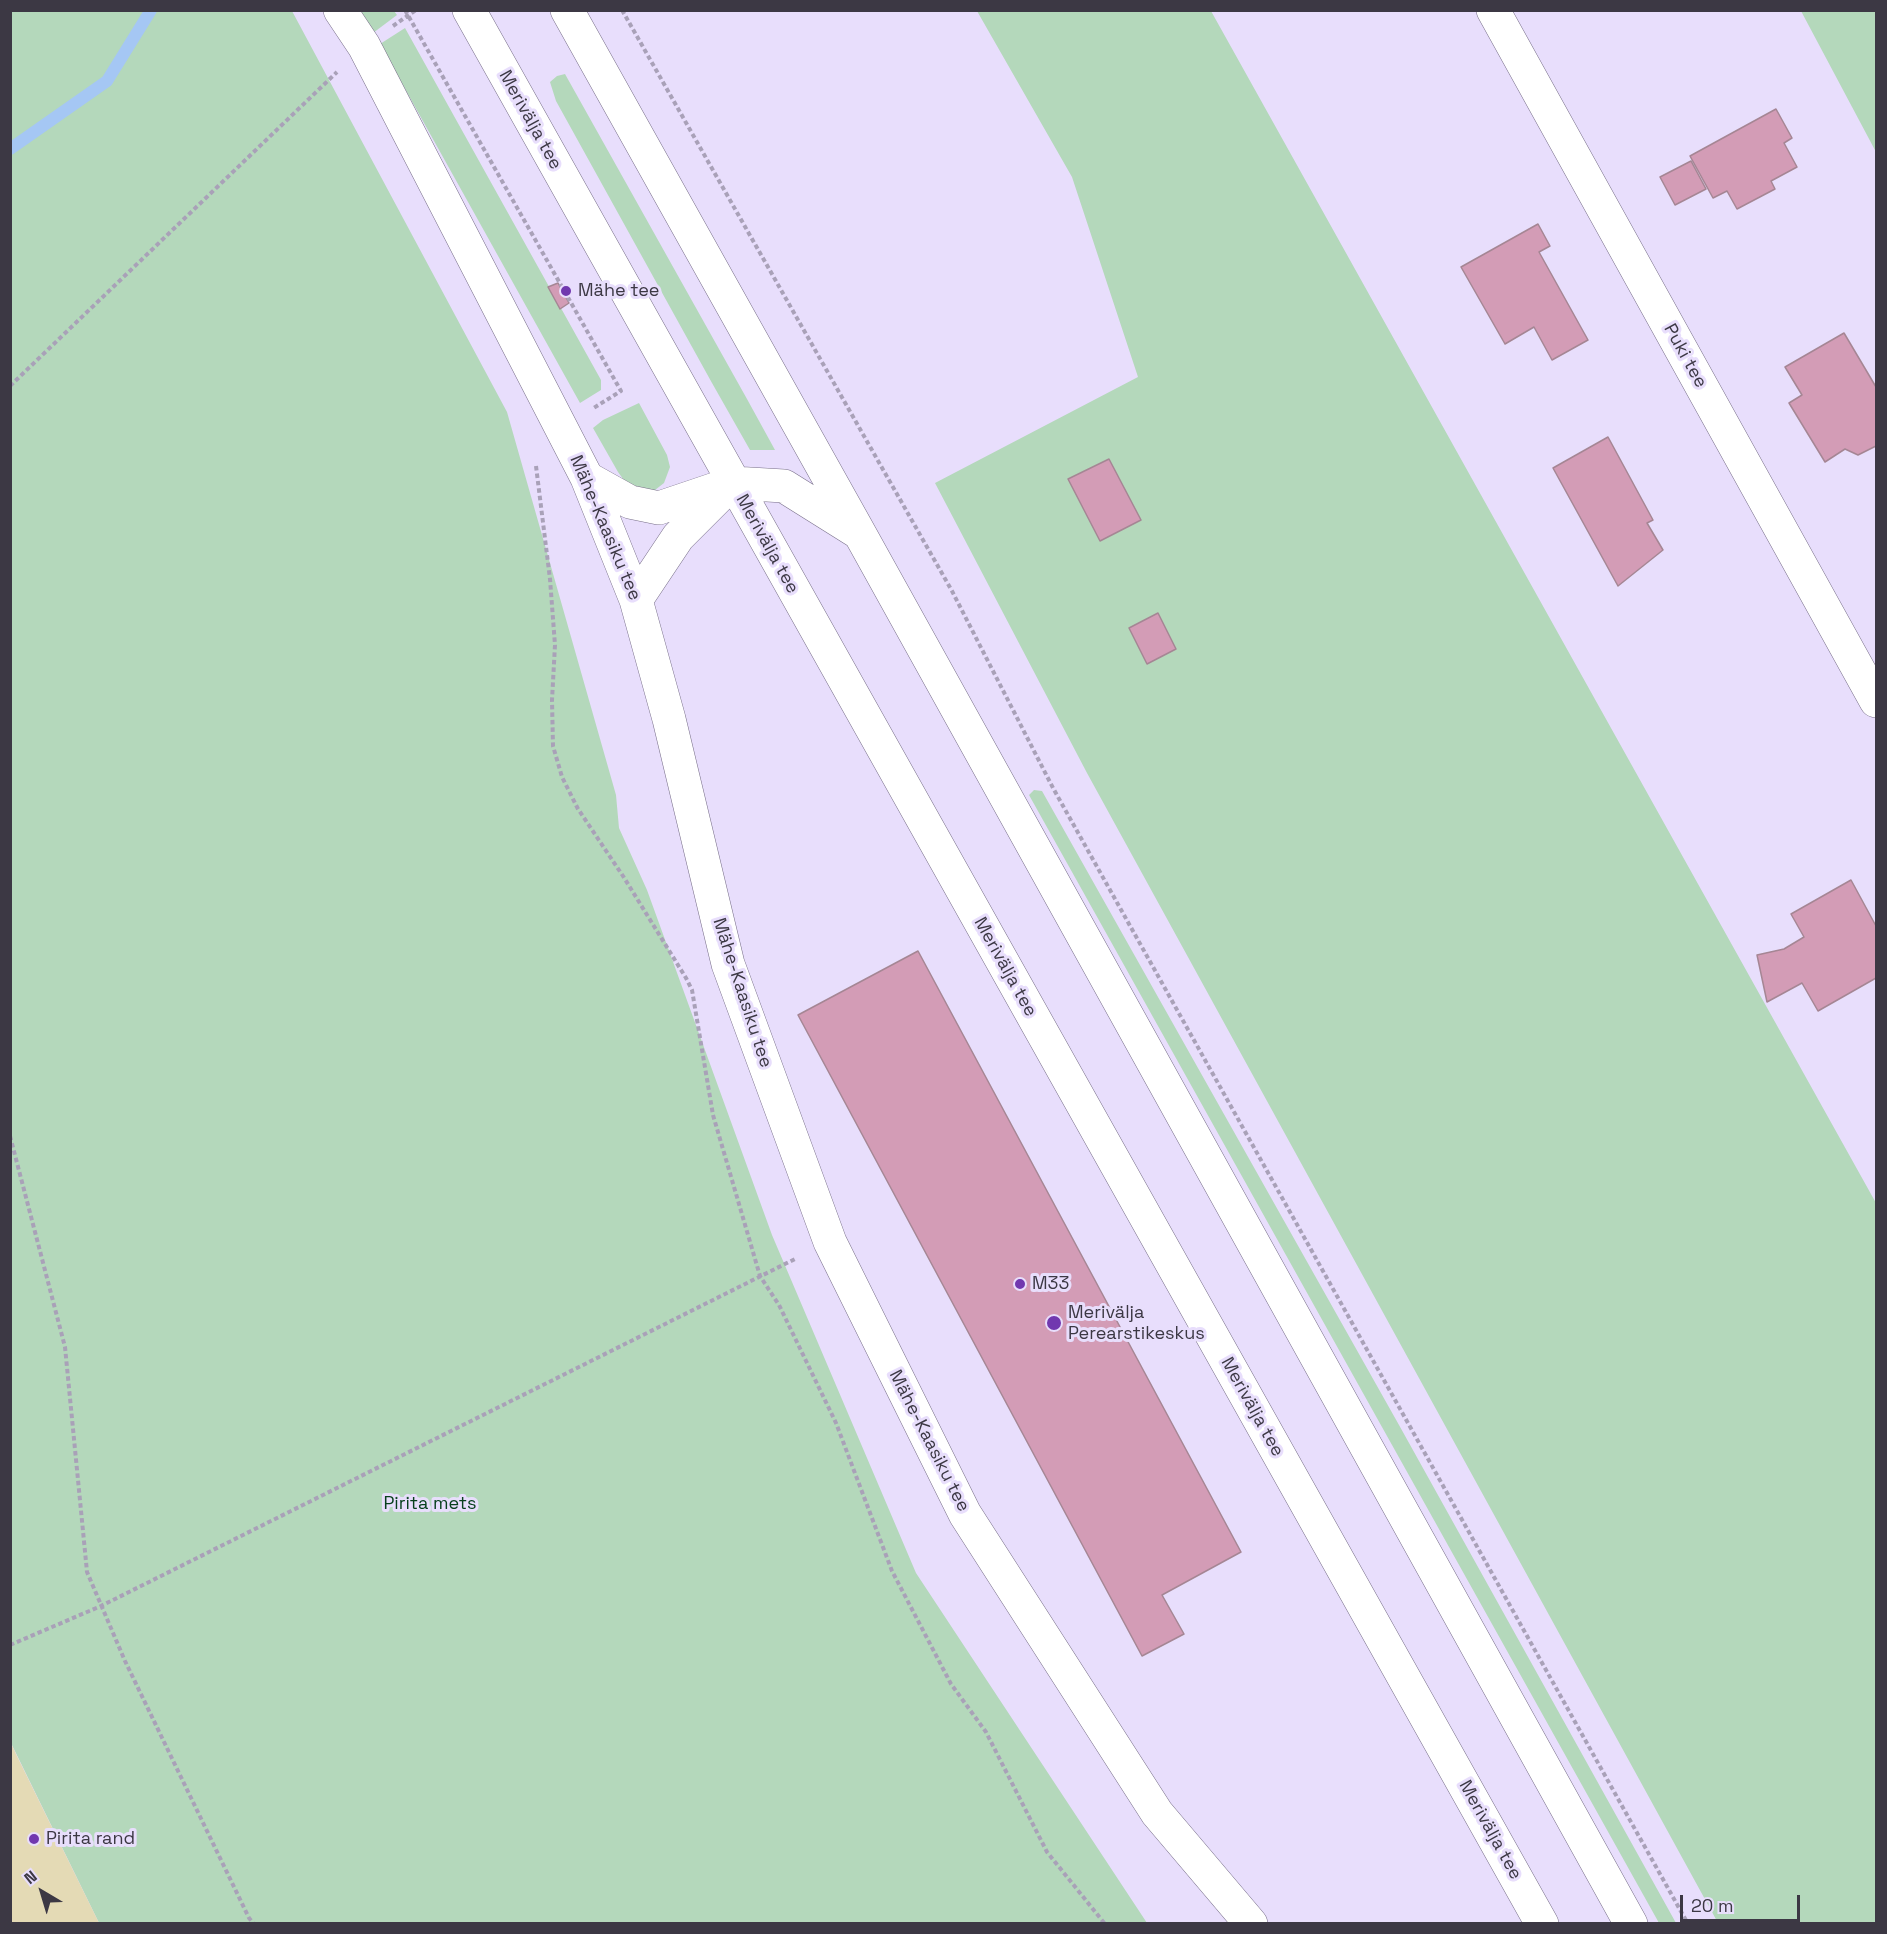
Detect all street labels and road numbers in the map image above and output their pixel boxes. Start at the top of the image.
street label: Merivälja tee [494,67,566,173]
street label: Puki tee [1659,320,1711,392]
street label: Mähe-Kaasiku tee [565,452,645,604]
street label: Merivälja tee [731,491,803,597]
street label: Merivälja tee [969,914,1041,1020]
street label: Mähe-Kaasiku tee [708,916,776,1070]
street label: Merivälja tee [1216,1354,1288,1460]
street label: Mähe-Kaasiku tee [884,1367,974,1515]
street label: Merivälja tee [1454,1777,1526,1883]

